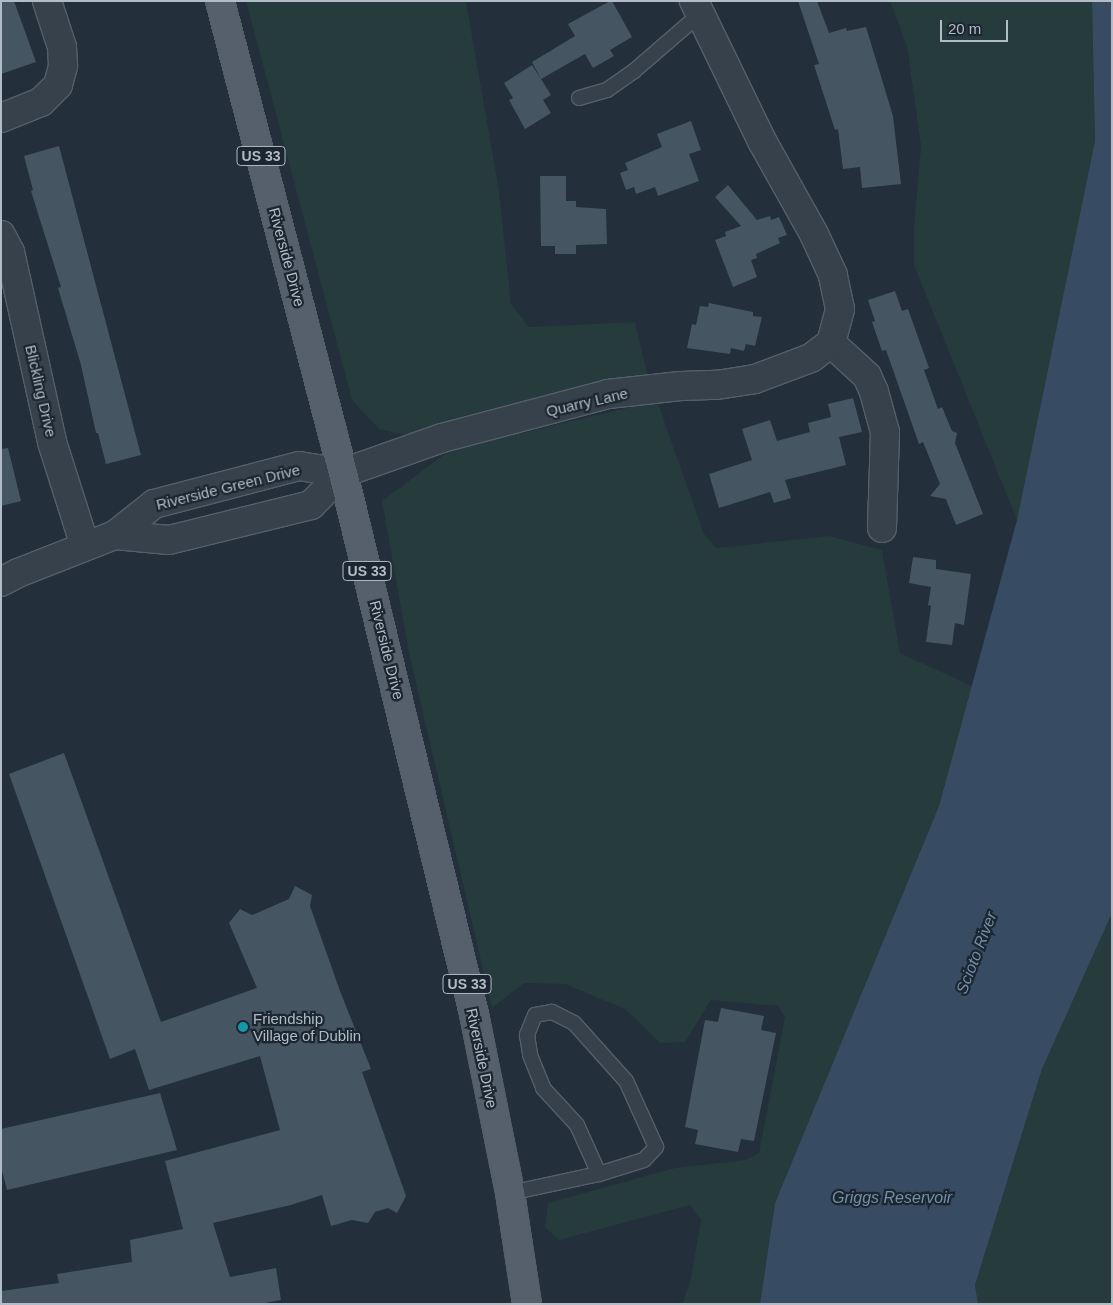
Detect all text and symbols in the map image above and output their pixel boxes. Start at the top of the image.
scale bar [943,10,1010,42]
text: 20 m [948,20,981,37]
road number: US 33 [236,144,286,168]
street label: Riverside Drive [265,206,309,308]
street label: Blickling Drive [22,343,60,439]
street label: Quarry Lane [544,384,630,420]
street label: Riverside Green Drive [154,460,302,514]
road number: US 33 [342,560,392,582]
street label: Riverside Drive [366,598,408,702]
water label: Scioto River [953,909,1001,997]
road number: US 33 [442,972,492,996]
street label: Riverside Drive [463,1006,501,1110]
place label: Friendship Village of Dublin [253,1009,361,1044]
marker: Friendship Village of Dublin [237,1021,249,1033]
water label: Griggs Reservoir [832,1188,952,1208]

